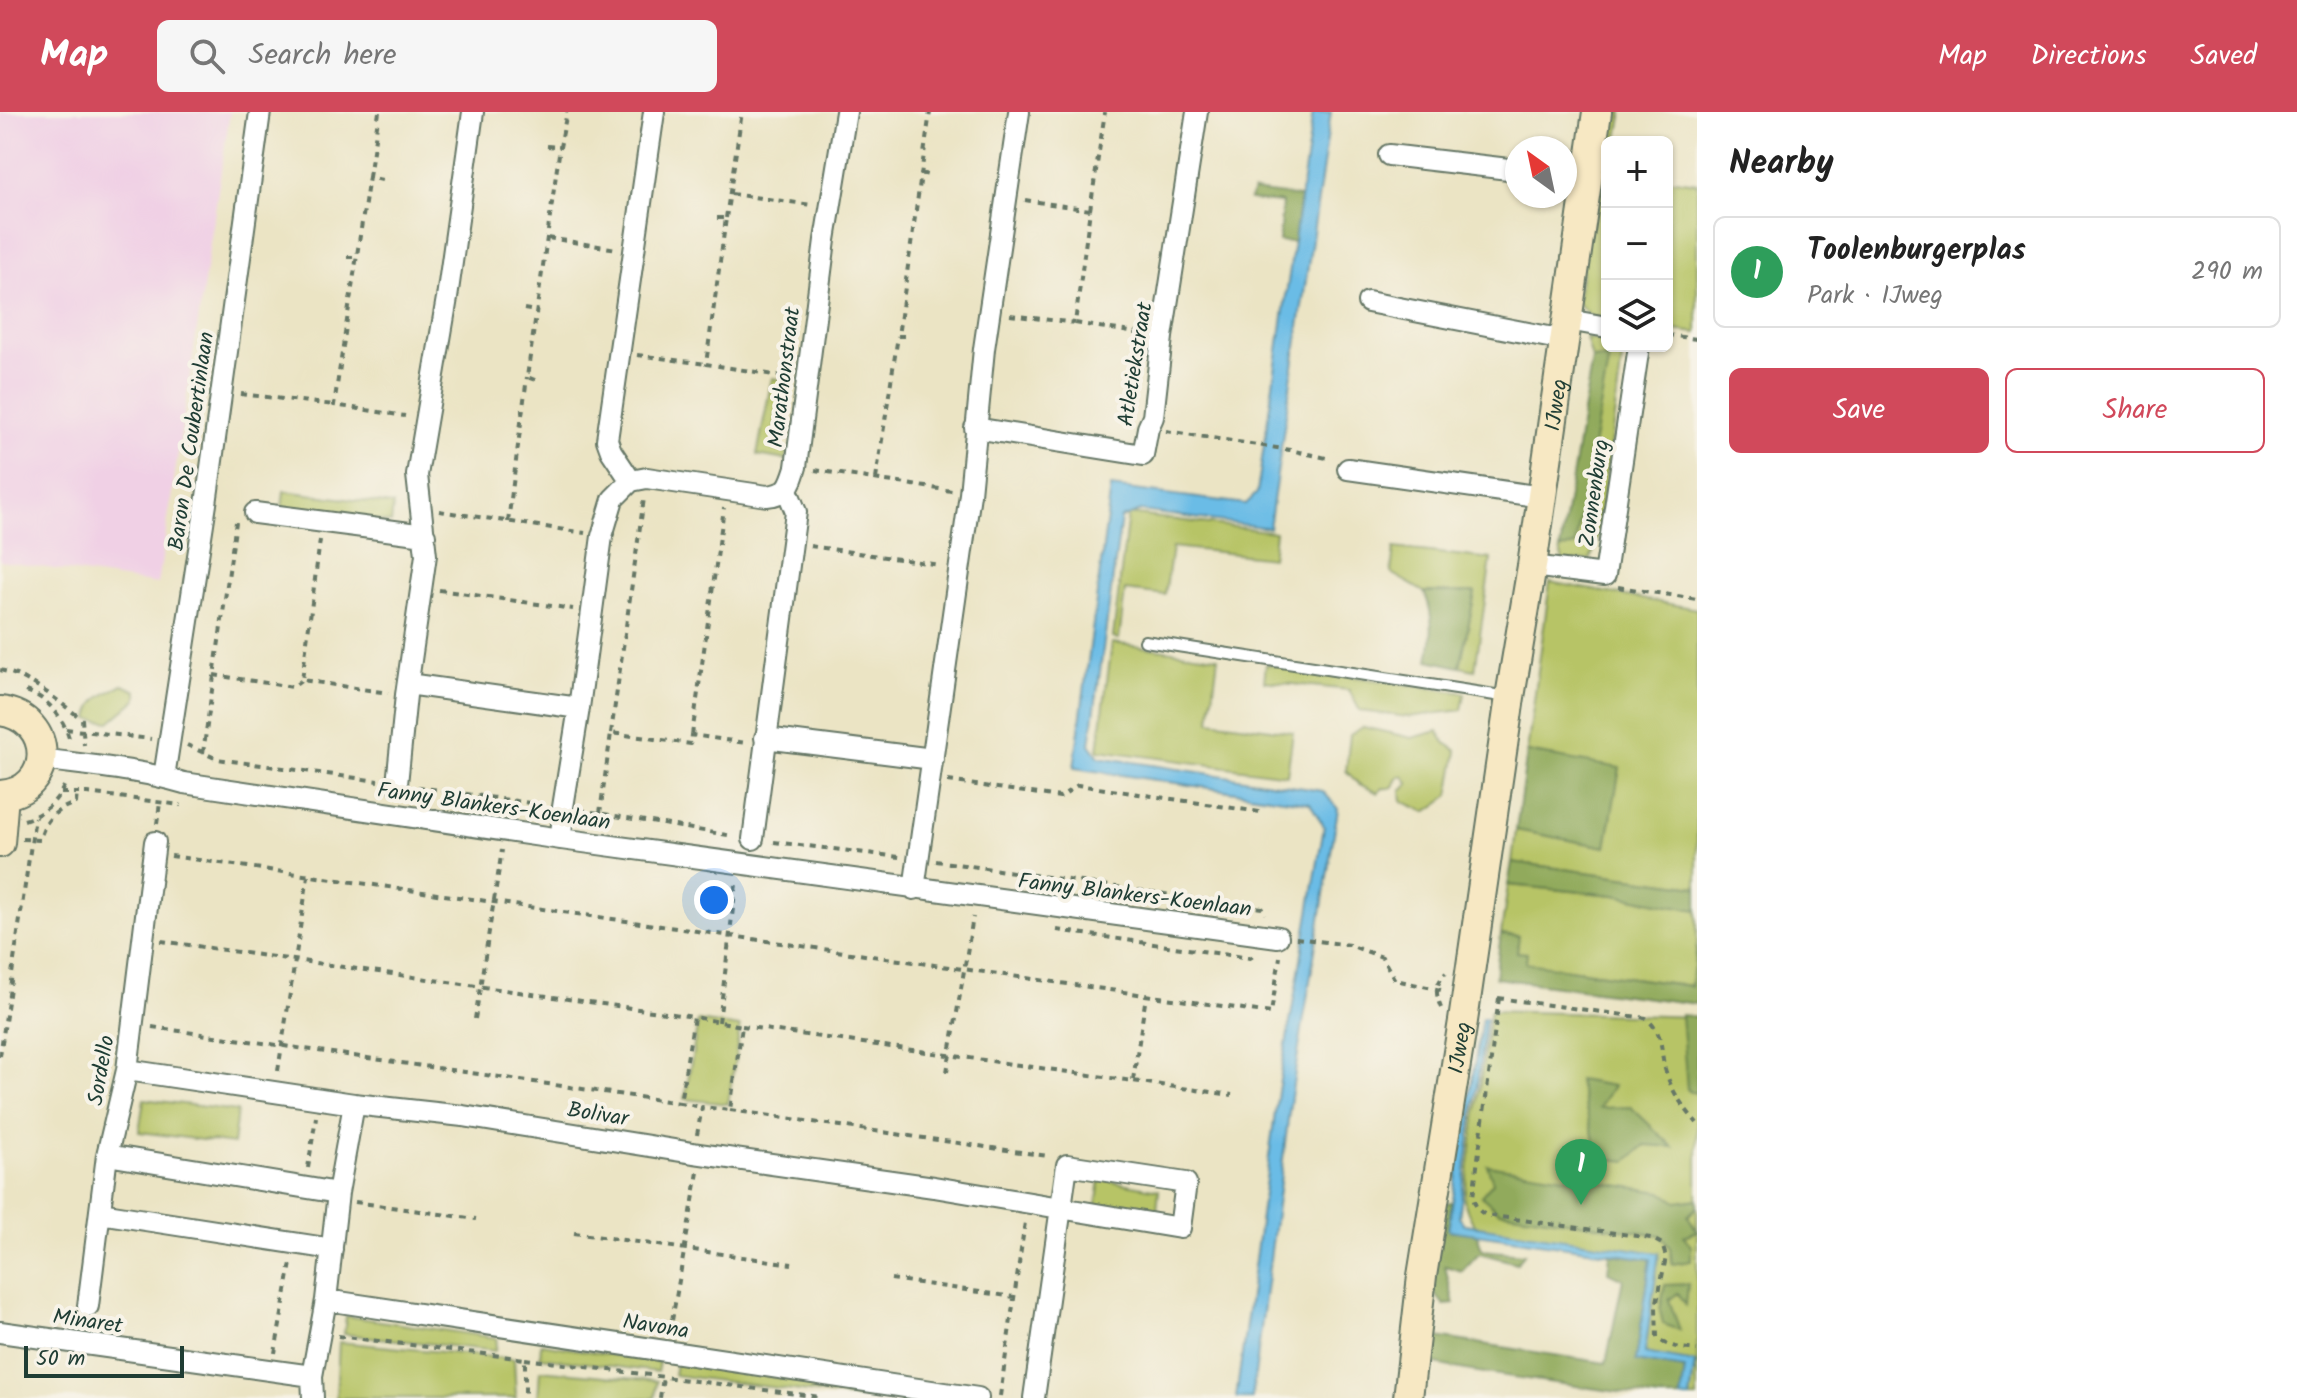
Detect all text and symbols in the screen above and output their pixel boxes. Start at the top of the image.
search box [157,20,717,92]
text: Map [40,26,109,86]
text: Search here [249,32,396,80]
icon: search [185,34,229,78]
text: Map [1938,34,1987,79]
text: Directions [2031,34,2147,79]
text: Saved [2191,34,2257,79]
north arrow [1505,136,1577,208]
map controls [1601,136,1673,352]
button: + [1601,136,1673,208]
text: Nearby [1729,137,1834,191]
button: − [1601,208,1673,280]
text: Toolenburgerplas [1807,227,2026,275]
text: 1 [1753,251,1761,293]
text: 290 m [2191,251,2263,293]
text: Park · IJweg [1807,275,1943,317]
button: layers [1601,280,1673,352]
street label: Atletiekstraat [1109,299,1164,429]
street label: Marathonstraat [759,304,812,450]
street label: Baron De Coubertinlaan [160,330,225,553]
button: Save [1729,368,1989,453]
button: Share [2005,368,2265,453]
street label: IJweg [1537,377,1579,434]
street label: Zonnenburg [1571,437,1620,550]
street label: Fanny Blankers-Koenlaan [375,774,613,841]
street label: Fanny Blankers-Koenlaan [1016,865,1254,928]
your location [694,880,734,920]
street label: IJweg [1440,1020,1483,1077]
street label: Sordello [79,1033,126,1108]
street label: Bolivar [564,1093,632,1138]
pin: 1 [1555,1139,1607,1205]
street label: Minaret [50,1300,125,1345]
street label: Navona [620,1305,691,1350]
scale bar [24,1342,184,1378]
text: 50 m [36,1342,85,1377]

